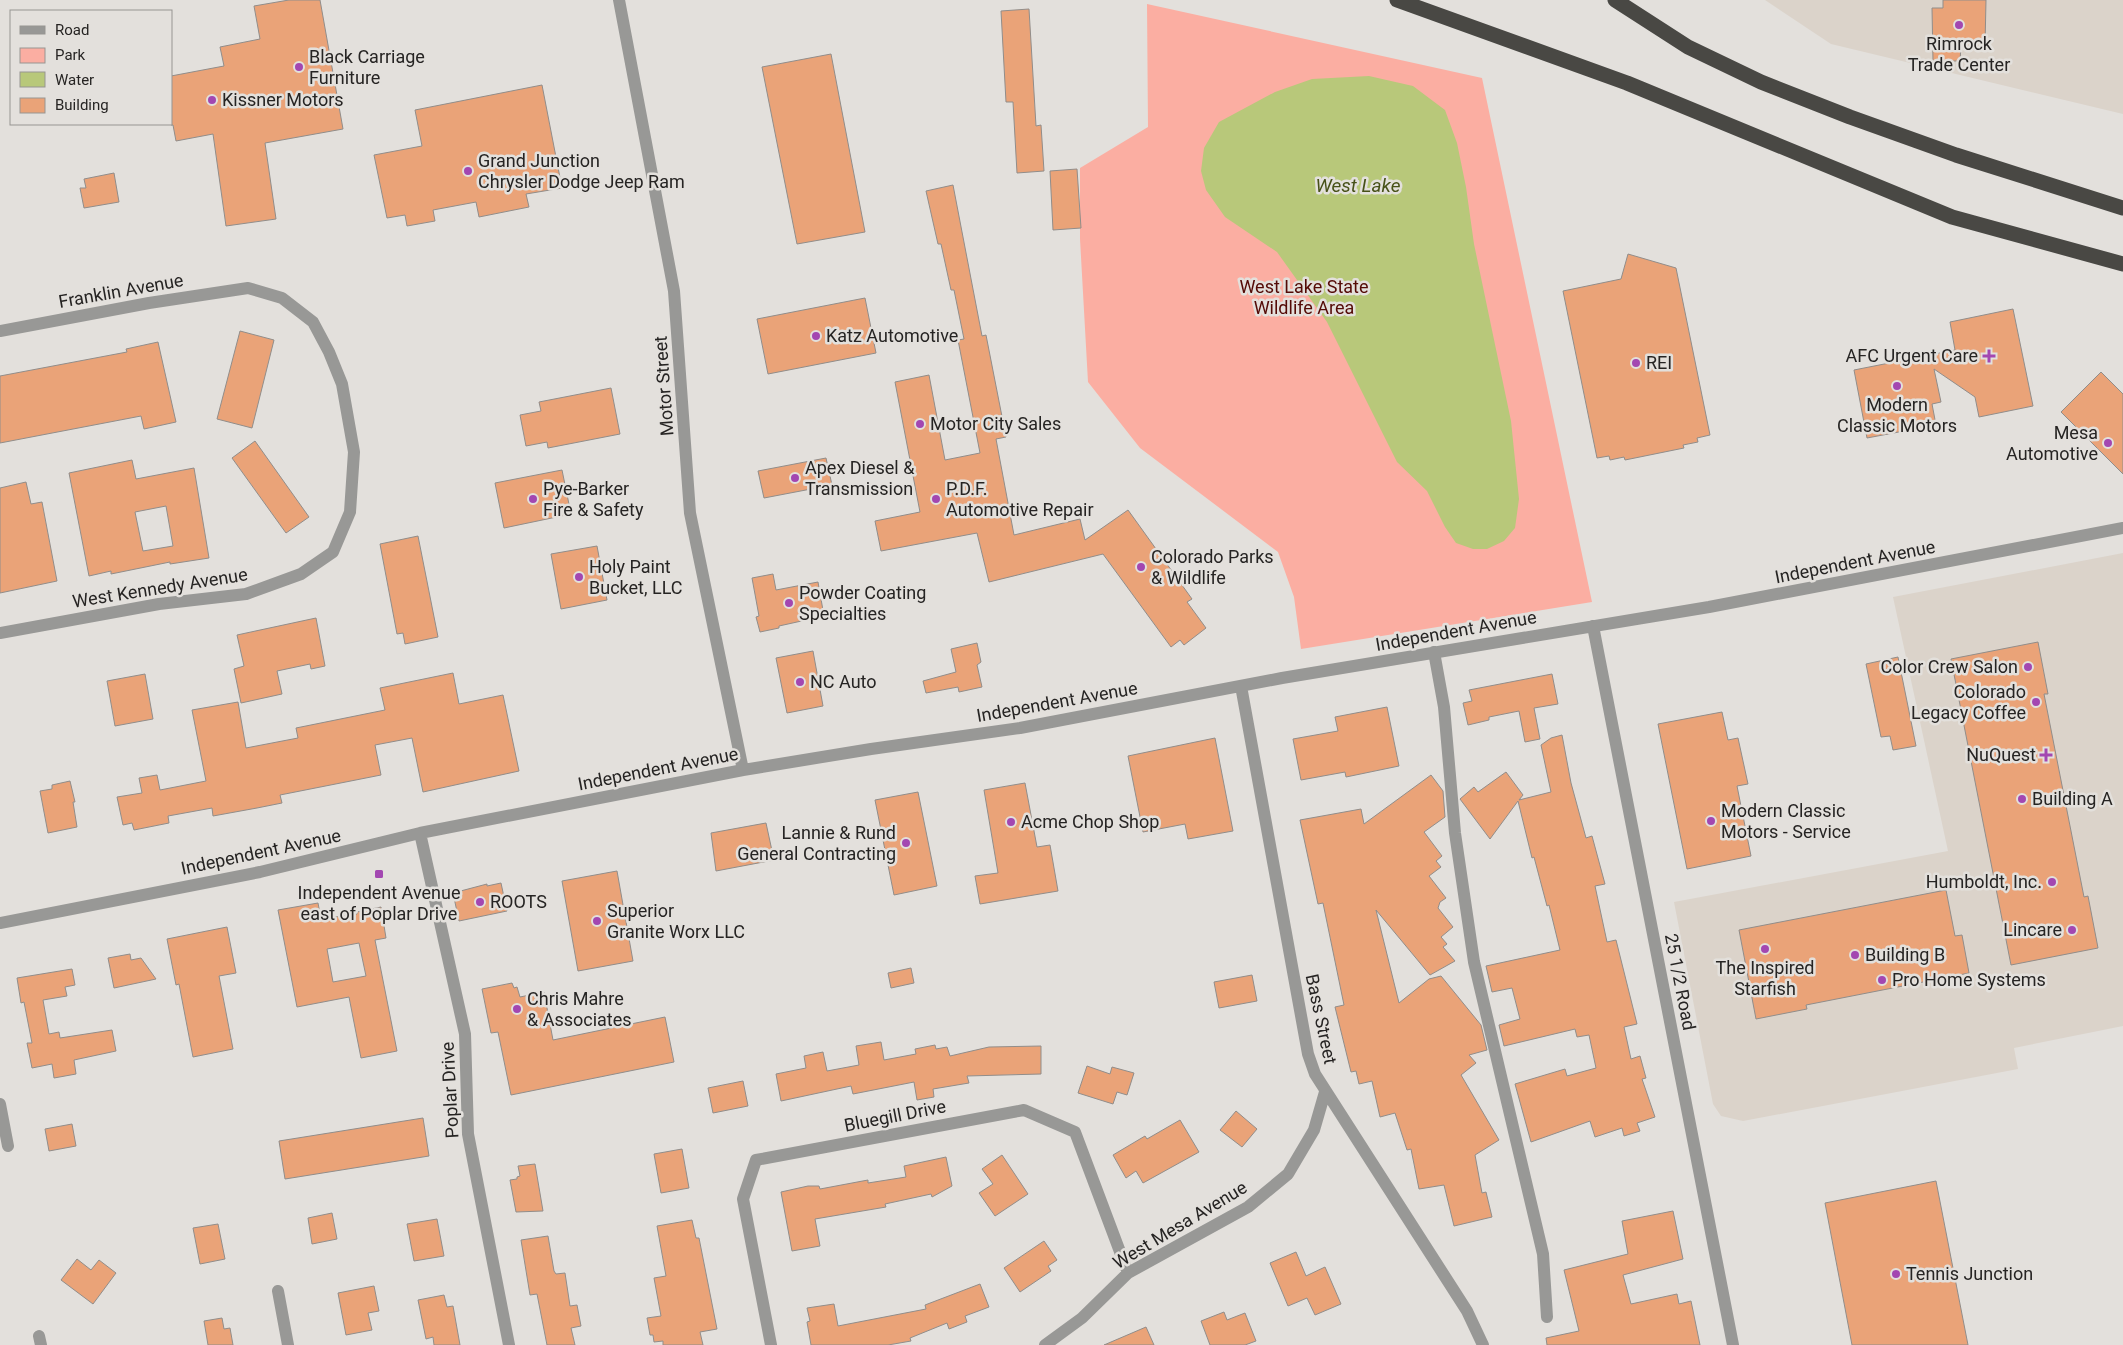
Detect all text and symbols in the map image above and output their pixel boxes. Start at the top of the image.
legend [10,10,172,125]
marker: Rimrock Trade Center [1953,19,1965,31]
text: Road [55,21,89,39]
place label: Rimrock Trade Center [1908,33,2010,75]
text: Park [55,46,86,64]
place label: Black Carriage Furniture [309,46,425,88]
marker: Black Carriage Furniture [293,61,305,73]
text: Water [55,71,94,89]
place label: Kissner Motors [222,89,344,110]
marker: Kissner Motors [206,94,218,106]
text: Building [55,96,109,114]
place label: Grand Junction Chrysler Dodge Jeep Ram [478,150,685,192]
marker: Grand Junction Chrysler Dodge Jeep Ram [462,165,474,177]
water label: West Lake [1316,174,1401,197]
street label: Franklin Avenue [57,269,185,312]
park label: West Lake State Wildlife Area [1239,276,1369,318]
place label: Katz Automotive [826,325,958,346]
marker: Katz Automotive [810,330,822,342]
street label: Motor Street [650,335,677,437]
place label: AFC Urgent Care [1846,345,1978,366]
marker: AFC Urgent Care [1982,349,1996,363]
place label: REI [1646,352,1672,373]
marker: REI [1630,357,1642,369]
marker: Modern Classic Motors [1891,380,1903,392]
place label: Modern Classic Motors [1837,394,1957,436]
place label: Motor City Sales [930,413,1061,434]
marker: Motor City Sales [914,418,926,430]
place label: Mesa Automotive [2006,422,2098,464]
marker: Mesa Automotive [2102,437,2114,449]
place label: Apex Diesel & Transmission [805,457,915,499]
marker: Apex Diesel & Transmission [789,472,801,484]
place label: Pye-Barker Fire & Safety [543,478,644,520]
place label: P.D.F. Automotive Repair [946,478,1094,520]
marker: Pye-Barker Fire & Safety [527,493,539,505]
marker: P.D.F. Automotive Repair [930,493,942,505]
street label: Independent Avenue [1773,536,1937,587]
place label: Colorado Parks & Wildlife [1151,546,1274,588]
place label: Holy Paint Bucket, LLC [589,556,682,598]
marker: Colorado Parks & Wildlife [1135,561,1147,573]
street label: West Kennedy Avenue [71,563,249,612]
marker: Holy Paint Bucket, LLC [573,571,585,583]
place label: Powder Coating Specialties [799,582,926,624]
marker: Powder Coating Specialties [783,597,795,609]
street label: Independent Avenue [1374,606,1538,655]
place label: Color Crew Salon [1881,656,2018,677]
marker: Color Crew Salon [2022,661,2034,673]
place label: NC Auto [810,671,877,692]
marker: NC Auto [794,676,806,688]
street label: Independent Avenue [975,677,1139,726]
place label: Colorado Legacy Coffee [1911,681,2026,723]
marker: Colorado Legacy Coffee [2030,696,2042,708]
street label: Independent Avenue [576,743,740,794]
place label: NuQuest [1966,744,2036,765]
marker: NuQuest [2040,749,2052,761]
place label: Building A [2032,788,2113,809]
marker: Building A [2016,793,2028,805]
place label: Modern Classic Motors - Service [1721,800,1851,842]
place label: Acme Chop Shop [1021,811,1159,832]
marker: Modern Classic Motors - Service [1705,815,1717,827]
marker: Acme Chop Shop [1005,816,1017,828]
place label: Lannie & Rund General Contracting [737,822,896,864]
street label: Independent Avenue [179,824,343,879]
marker: Lannie & Rund General Contracting [900,837,912,849]
marker: Independent Avenue east of Poplar Drive [373,868,385,880]
place label: Humboldt, Inc. [1926,871,2042,892]
marker: Humboldt, Inc. [2046,876,2058,888]
place label: Independent Avenue east of Poplar Drive [298,882,460,924]
place label: ROOTS [490,891,547,912]
marker: ROOTS [474,896,486,908]
place label: Superior Granite Worx LLC [607,900,745,942]
marker: Superior Granite Worx LLC [591,915,603,927]
place label: Lincare [2003,919,2062,940]
marker: Lincare [2066,924,2078,936]
street label: 25 1/2 Road [1661,932,1700,1032]
marker: The Inspired Starfish [1759,943,1771,955]
place label: Building B [1865,944,1945,965]
marker: Building B [1849,949,1861,961]
place label: The Inspired Starfish [1716,957,1814,999]
place label: Pro Home Systems [1892,969,2046,990]
street label: Bass Street [1302,972,1341,1066]
marker: Pro Home Systems [1876,974,1888,986]
place label: Chris Mahre & Associates [527,988,632,1030]
marker: Chris Mahre & Associates [511,1003,523,1015]
street label: Poplar Drive [436,1041,463,1139]
street label: Bluegill Drive [842,1095,948,1136]
street label: West Mesa Avenue [1109,1176,1251,1273]
place label: Tennis Junction [1906,1263,2033,1284]
marker: Tennis Junction [1890,1268,1902,1280]

